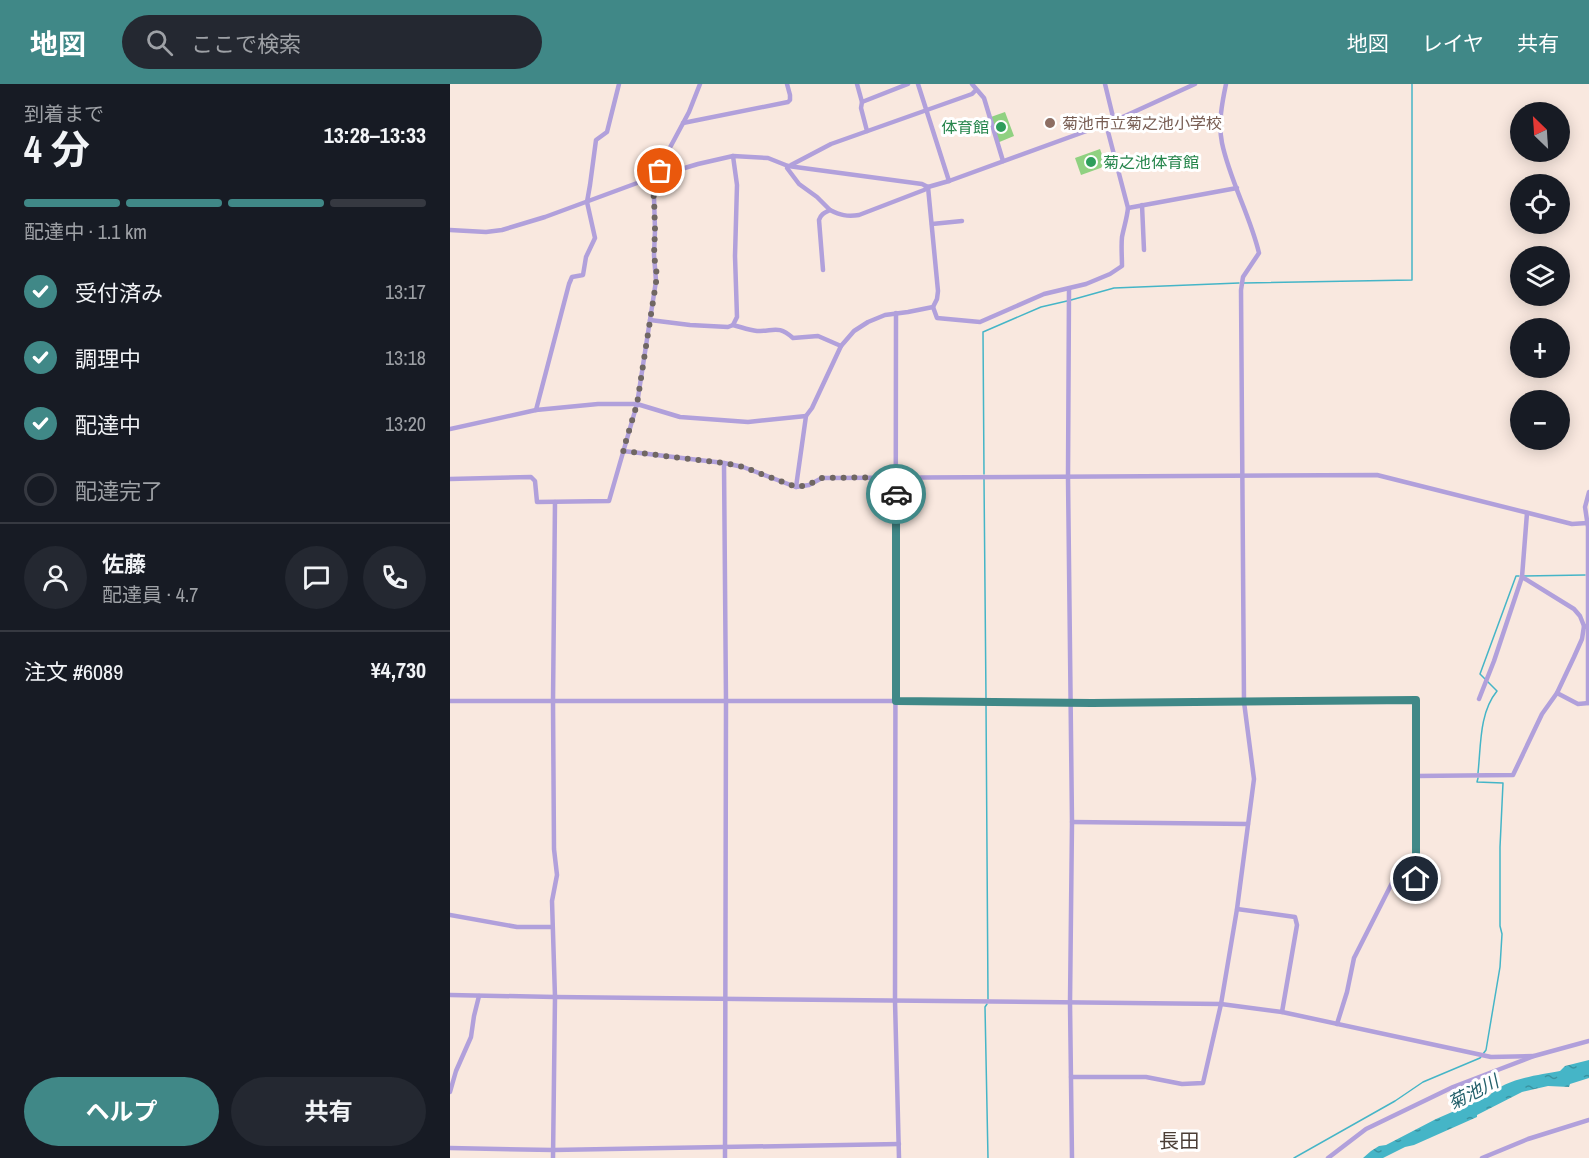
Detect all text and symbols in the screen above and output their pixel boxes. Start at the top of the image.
search box [122,15,542,69]
text: 地図 [30,25,86,63]
icon: search [143,26,176,59]
text: ここで検索 [191,29,301,59]
text: 地図 [1347,29,1389,58]
text: レイヤ [1422,29,1484,58]
text: 共有 [1517,29,1559,58]
text: 到着まで [24,100,104,127]
north arrow [1510,102,1570,162]
map controls [1510,102,1570,450]
place label: 菊池市立菊之池小学校 [1062,112,1222,134]
place label: 体育館 [941,116,989,138]
marker: 菊池市立菊之池小学校 [1043,116,1057,130]
text: 13:28–13:33 [324,120,426,150]
marker: 体育館 [994,120,1008,134]
text: 4 分 [24,123,90,175]
pin [634,145,685,196]
place label: 菊之池体育館 [1103,151,1199,173]
icon: bag [643,154,676,187]
marker: 菊之池体育館 [1084,155,1098,169]
button: locate [1510,174,1570,234]
text: 配達中 · 1.1 km [24,218,147,245]
button: layers [1510,246,1570,306]
icon: check [24,275,57,308]
text: 受付済み [75,278,163,308]
text: 13:17 [385,278,426,305]
button: + [1510,318,1570,378]
icon: check [24,341,57,374]
text: 調理中 [75,344,141,374]
text: 13:18 [385,344,426,371]
button: − [1510,390,1570,450]
icon: check [24,407,57,440]
text: 配達中 [75,410,141,440]
text: 13:20 [385,410,426,437]
courier [866,464,926,524]
text: 配達完了 [75,476,163,506]
icon: car [880,478,913,511]
button: person [24,546,87,609]
button: chat [285,546,348,609]
button: phone [363,546,426,609]
text: 佐藤 [102,549,146,579]
text: 配達員 · 4.7 [102,581,198,608]
text: ¥4,730 [371,655,426,685]
text: 注文 #6089 [24,657,123,687]
pin [1390,853,1441,904]
icon: home [1399,862,1432,895]
water label: 菊池川 [1443,1068,1505,1115]
button: ヘルプ [24,1077,219,1146]
button: 共有 [231,1077,426,1146]
district label: 長田 [1159,1127,1199,1154]

